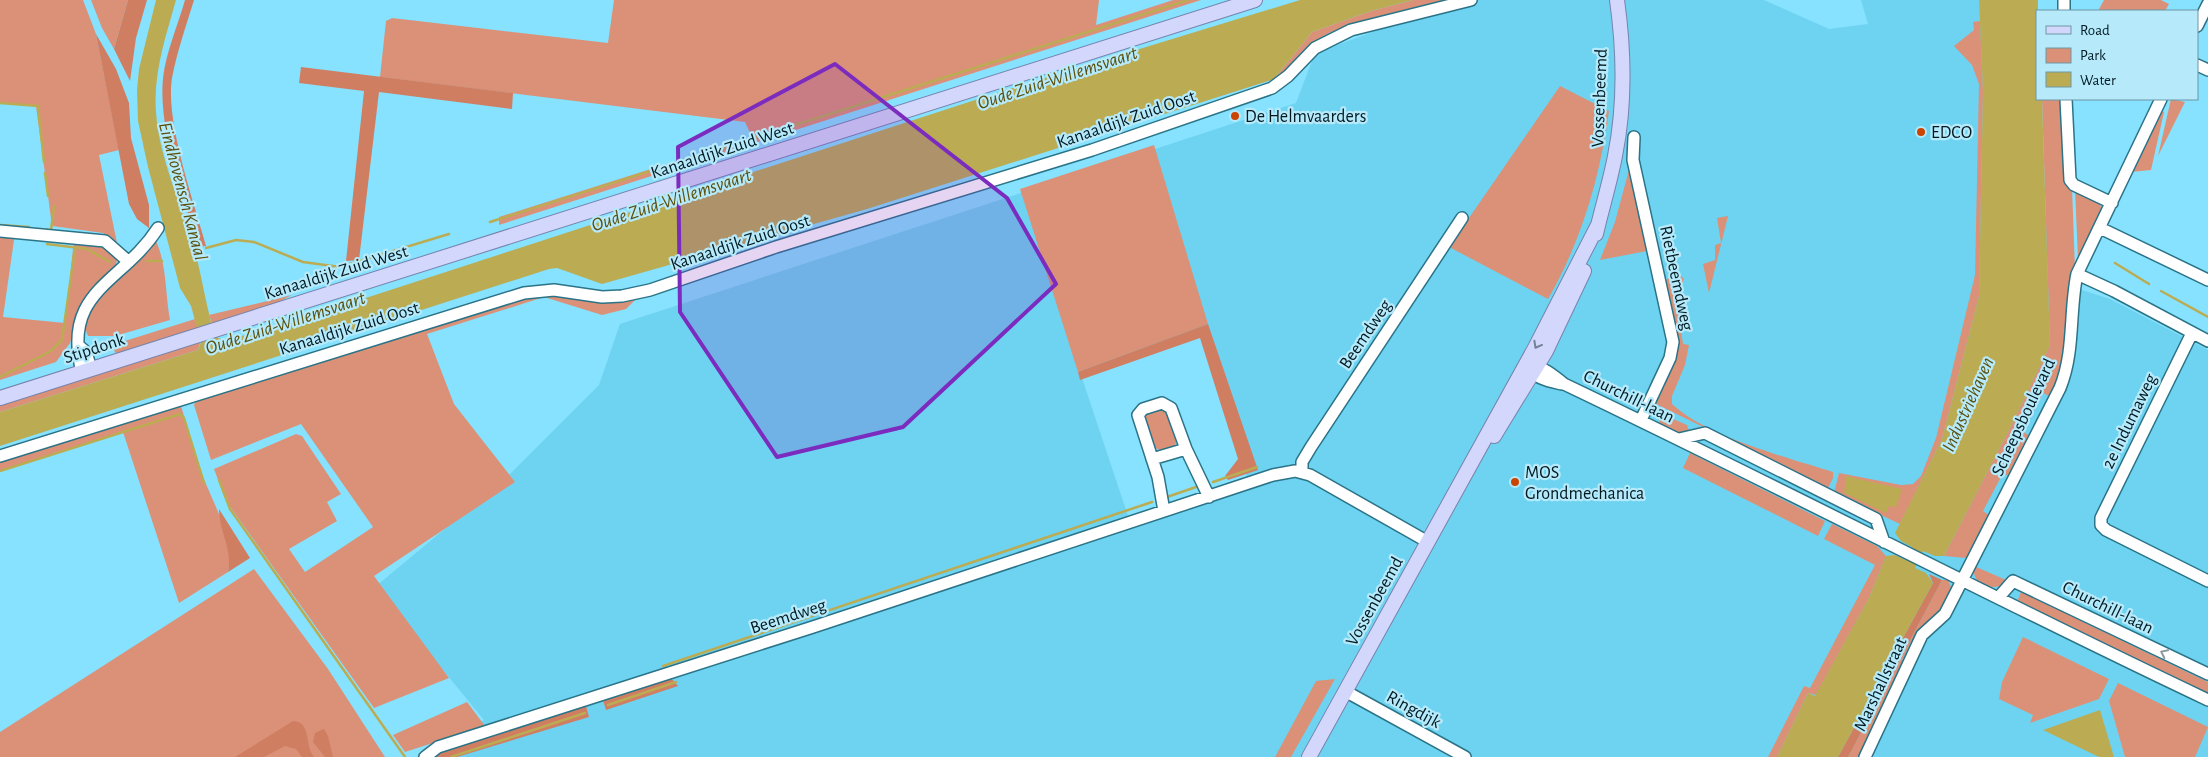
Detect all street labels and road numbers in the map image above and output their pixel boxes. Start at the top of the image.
street label: Vossenbeemd [1589,48,1611,148]
street label: Kanaaldijk Zuid Oost [1055,88,1198,152]
street label: Kanaaldijk Zuid West [649,119,796,183]
street label: Kanaaldijk Zuid Oost [668,212,813,274]
street label: Rietbeemdweg [1656,224,1696,332]
street label: Kanaaldijk Zuid West [262,243,410,303]
street label: Beemdweg [1336,297,1395,372]
street label: Kanaaldijk Zuid Oost [277,299,422,359]
street label: Stipdonk [61,330,128,367]
street label: Scheepsboulevard [1989,356,2059,479]
street label: Churchill-laan [1580,367,1677,427]
street label: 2e Indumaweg [2099,371,2161,472]
street label: Vossenbeemd [1343,554,1407,649]
street label: Churchill-laan [2059,578,2156,638]
street label: Beemdweg [748,596,829,638]
street label: Marshallstraat [1851,634,1911,734]
street label: Ringdijk [1383,688,1444,732]

